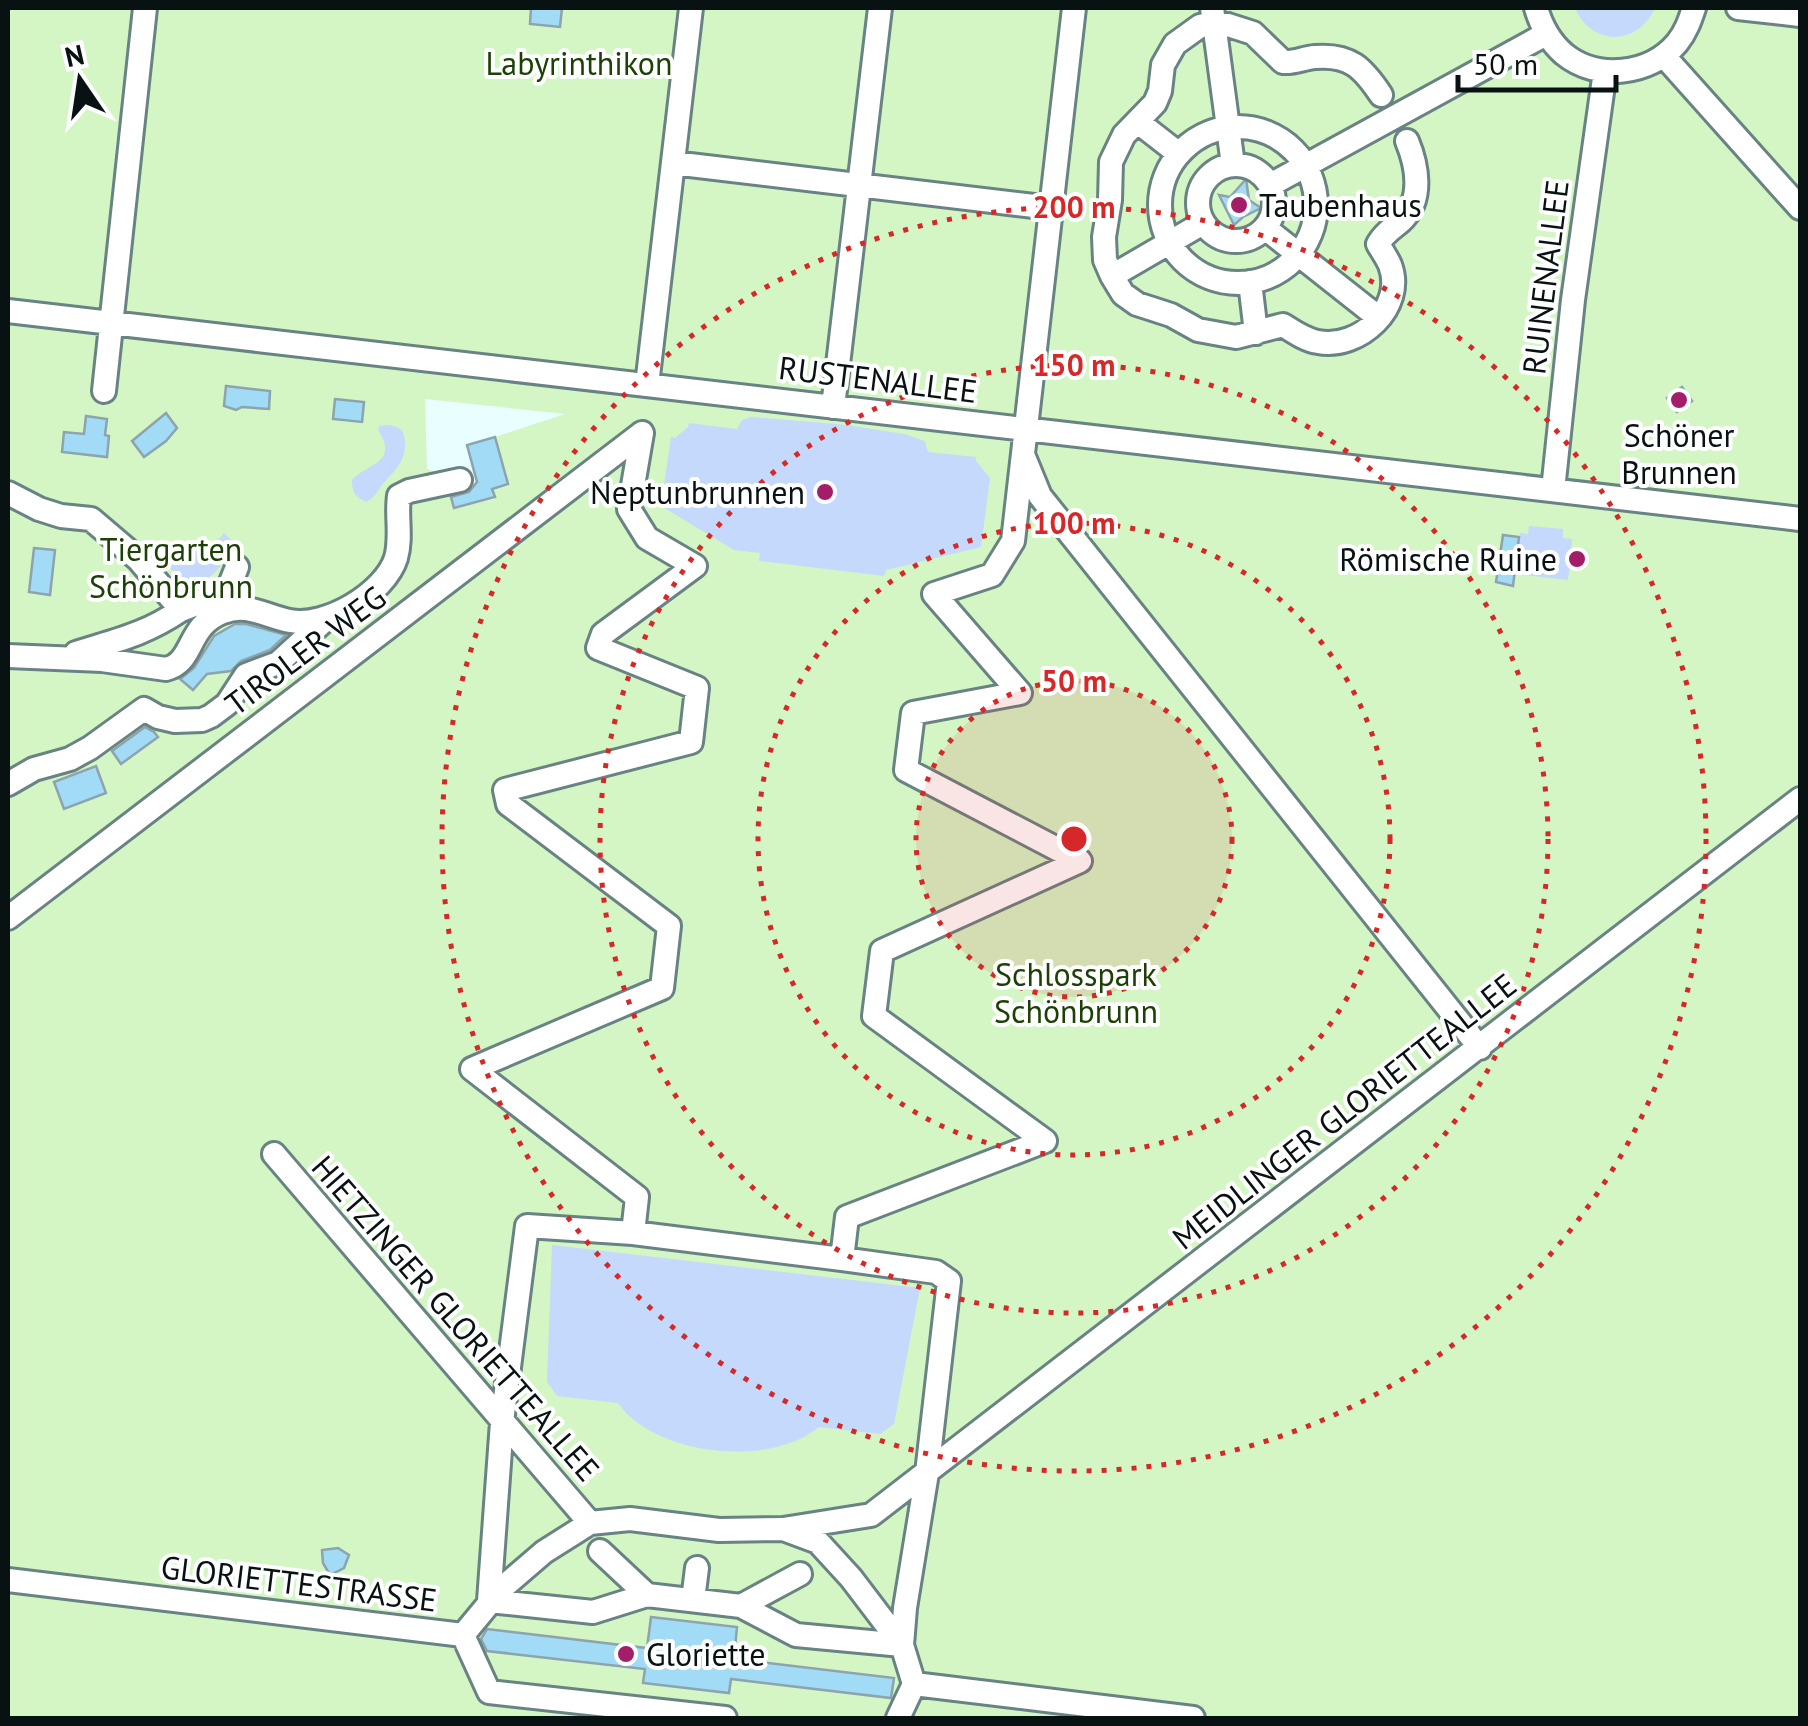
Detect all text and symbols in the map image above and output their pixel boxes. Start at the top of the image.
north arrow [30,30,130,130]
scale bar [1458,30,1616,92]
text: N [61,35,87,75]
park label: Labyrinthikon [485,42,673,84]
text: 50 m [1473,44,1538,83]
street label: RUINENALLEE [1512,177,1578,377]
place label: Taubenhaus [1259,184,1422,226]
text: 200 m [1033,187,1115,226]
marker: Taubenhaus [1228,194,1250,216]
text: 150 m [1033,345,1115,384]
street label: RUSTENALLEE [776,346,980,412]
marker: Schöner Brunnen [1668,389,1690,411]
place label: Schöner Brunnen [1621,414,1737,493]
place label: Neptunbrunnen [590,471,805,513]
marker: Neptunbrunnen [814,481,836,503]
text: 100 m [1033,503,1115,542]
park label: Tiergarten Schönbrunn [89,528,253,607]
place label: Römische Ruine [1339,538,1557,580]
marker: Römische Ruine [1566,548,1588,570]
street label: TIROLER WEG [216,576,394,724]
text: 50 m [1041,661,1107,700]
centre of rings [1056,821,1092,857]
park label: Schlosspark Schönbrunn [994,953,1158,1032]
street label: MEIDLINGER GLORIETTEALLEE [1164,964,1524,1258]
street label: HIETZINGER GLORIETTEALLEE [303,1146,609,1490]
street label: GLORIETTESTRASSE [159,1545,439,1621]
place label: Gloriette [646,1633,765,1675]
marker: Gloriette [615,1643,637,1665]

